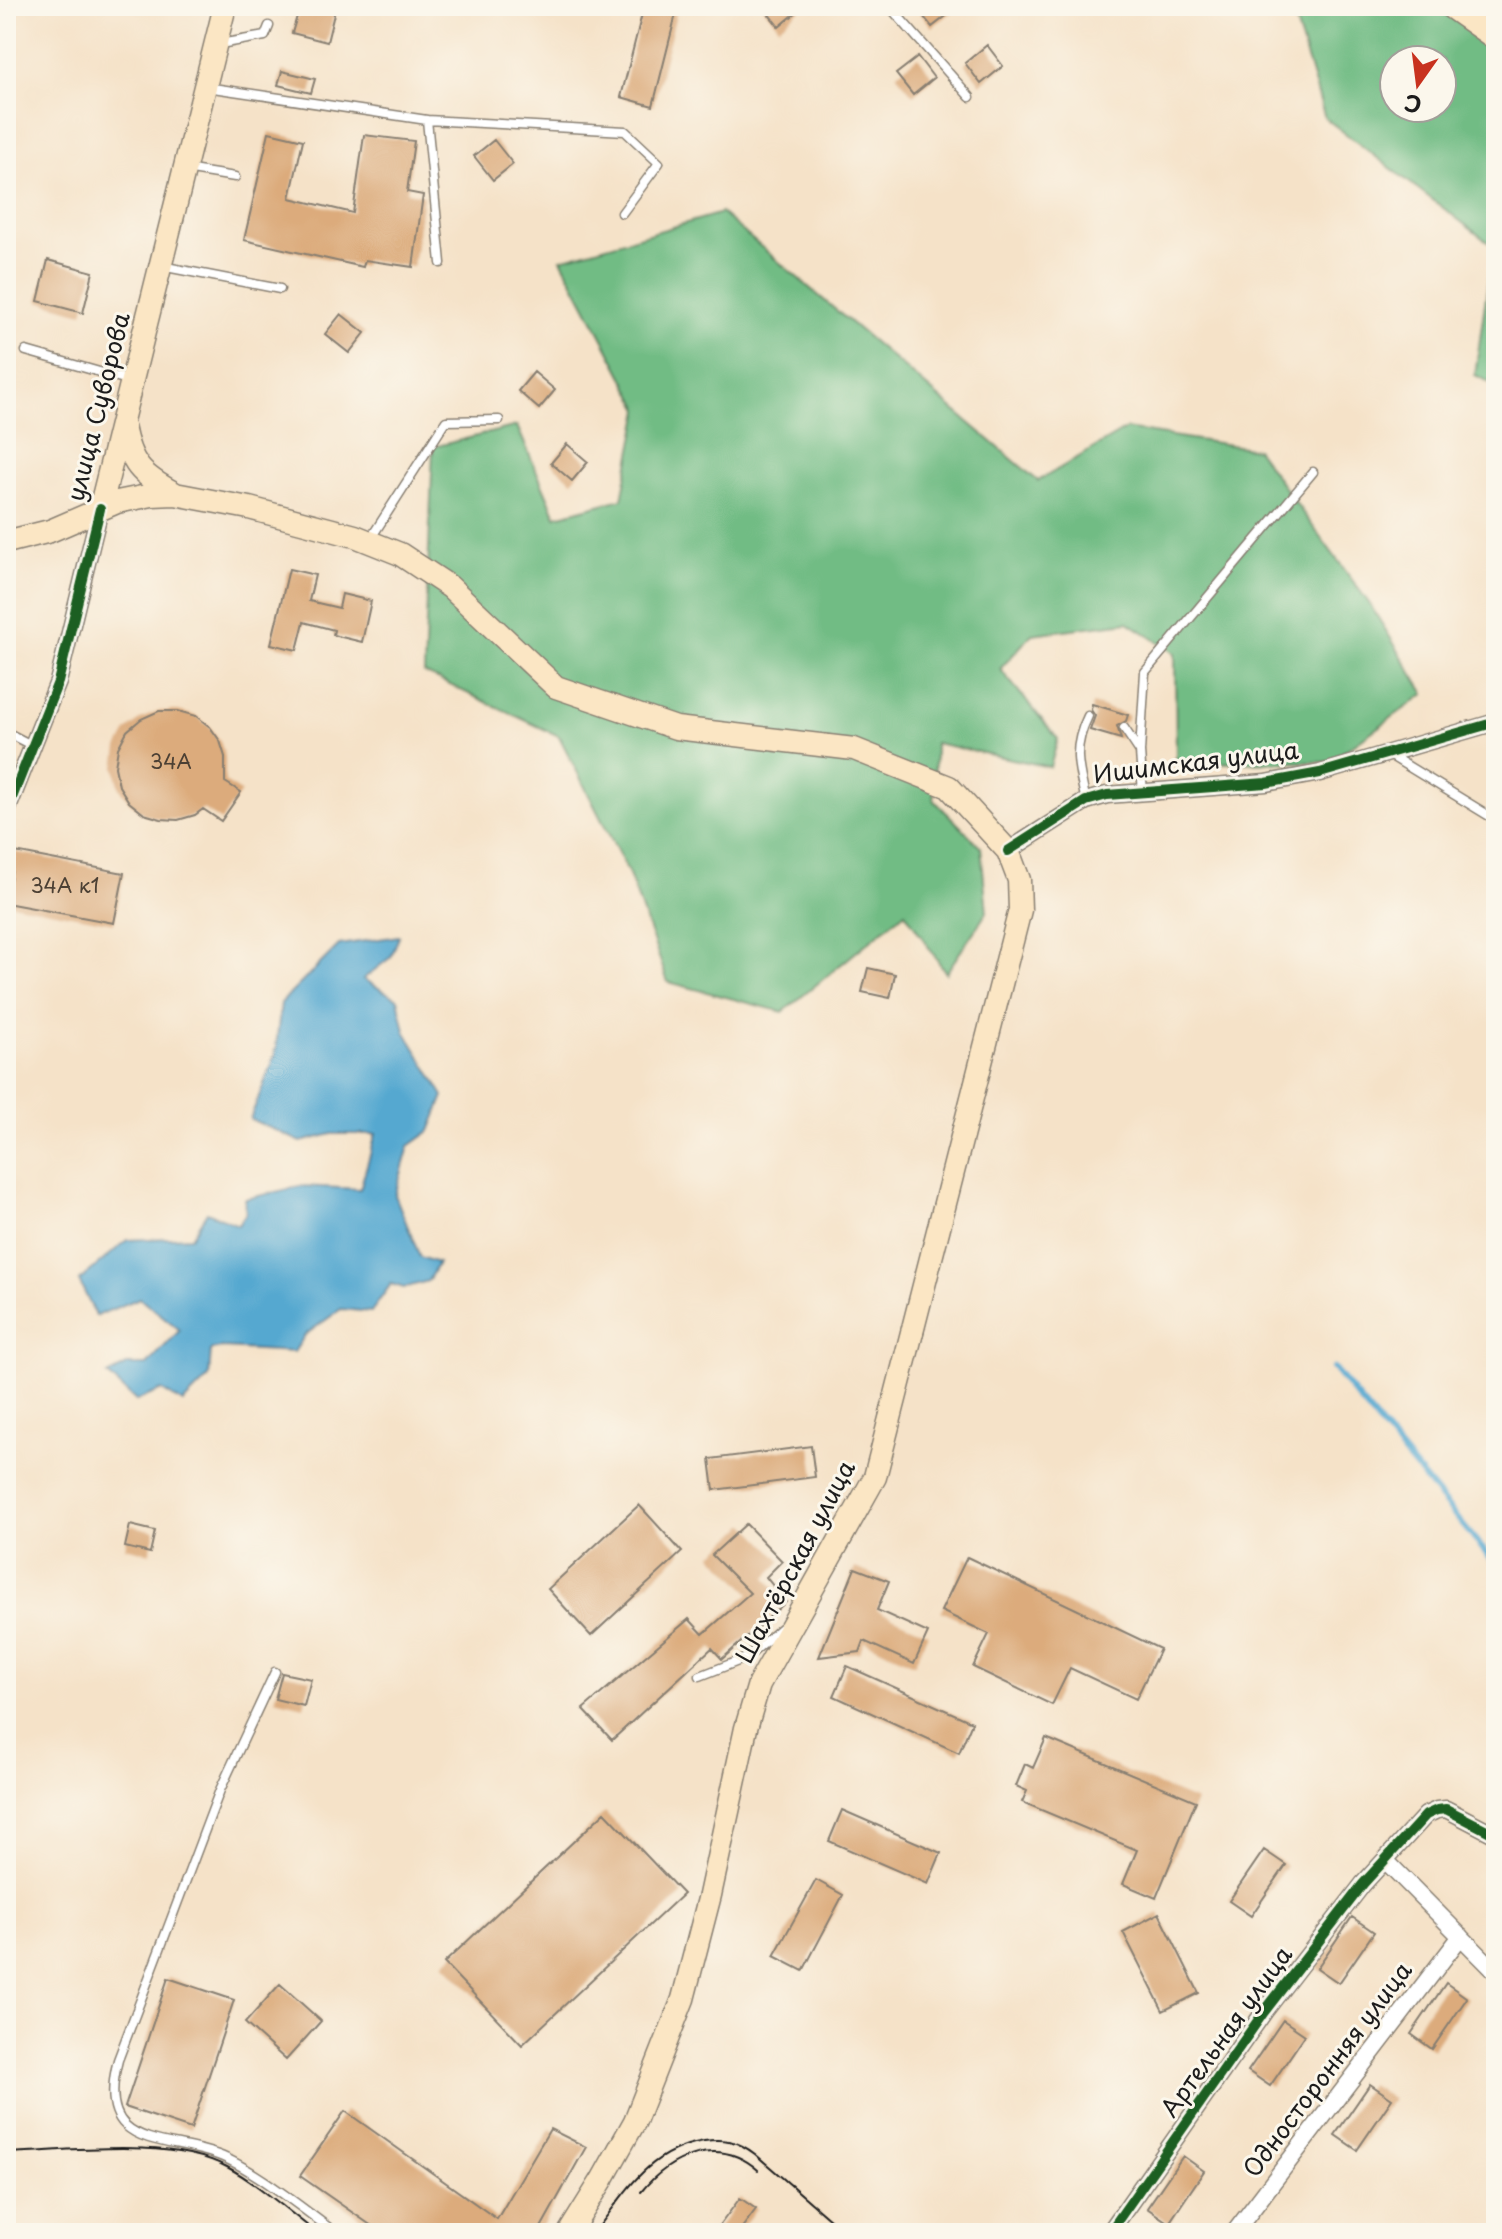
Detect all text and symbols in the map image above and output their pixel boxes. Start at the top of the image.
north arrow [1378,44,1458,124]
text: С [1401,87,1425,123]
street label: улица Суворова [56,308,138,505]
street label: Ишимская улица [1091,731,1300,791]
house number: 34А [150,746,192,776]
house number: 34А к1 [30,870,100,900]
street label: Шахтёрская улица [725,1453,863,1669]
street label: Артельная улица [1151,1938,1300,2124]
street label: Односторонняя улица [1233,1953,1420,2184]

